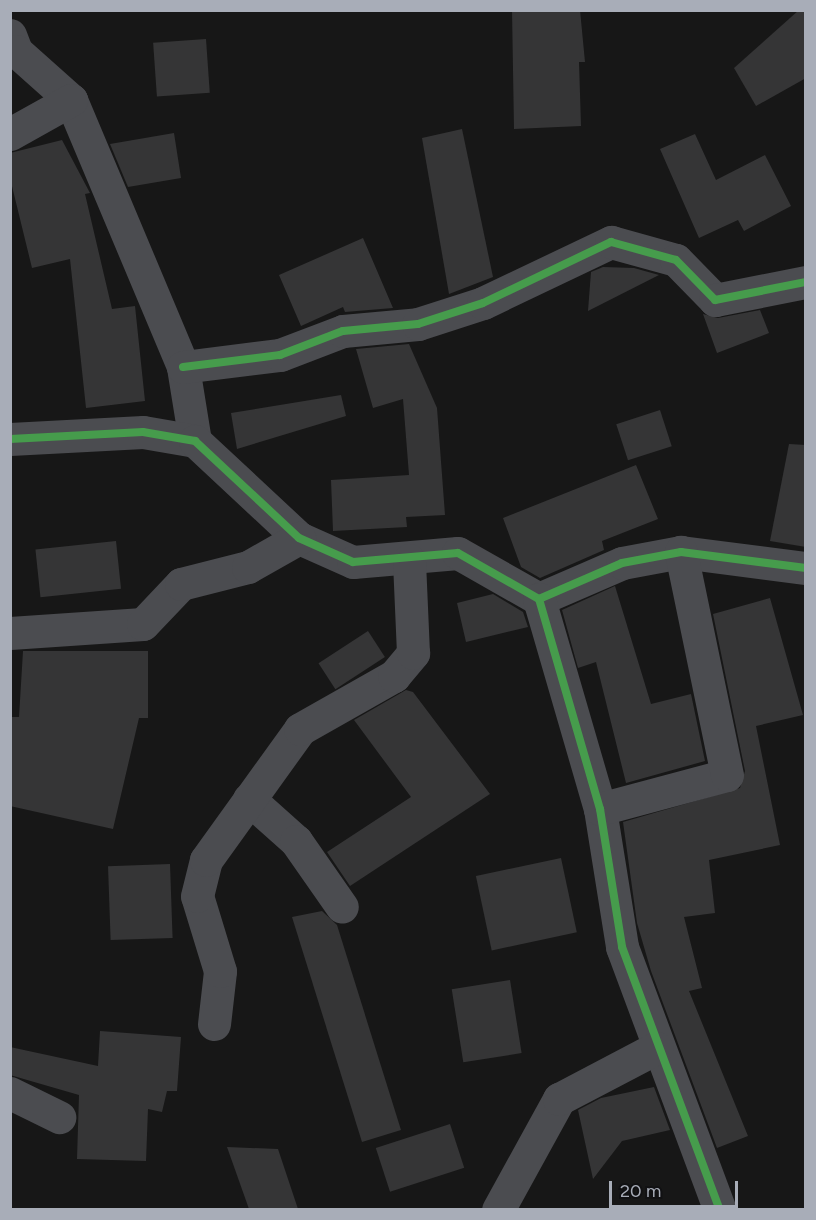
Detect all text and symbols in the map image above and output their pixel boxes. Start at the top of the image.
scale bar [612,1169,741,1207]
text: 20 m [620,1180,661,1202]

